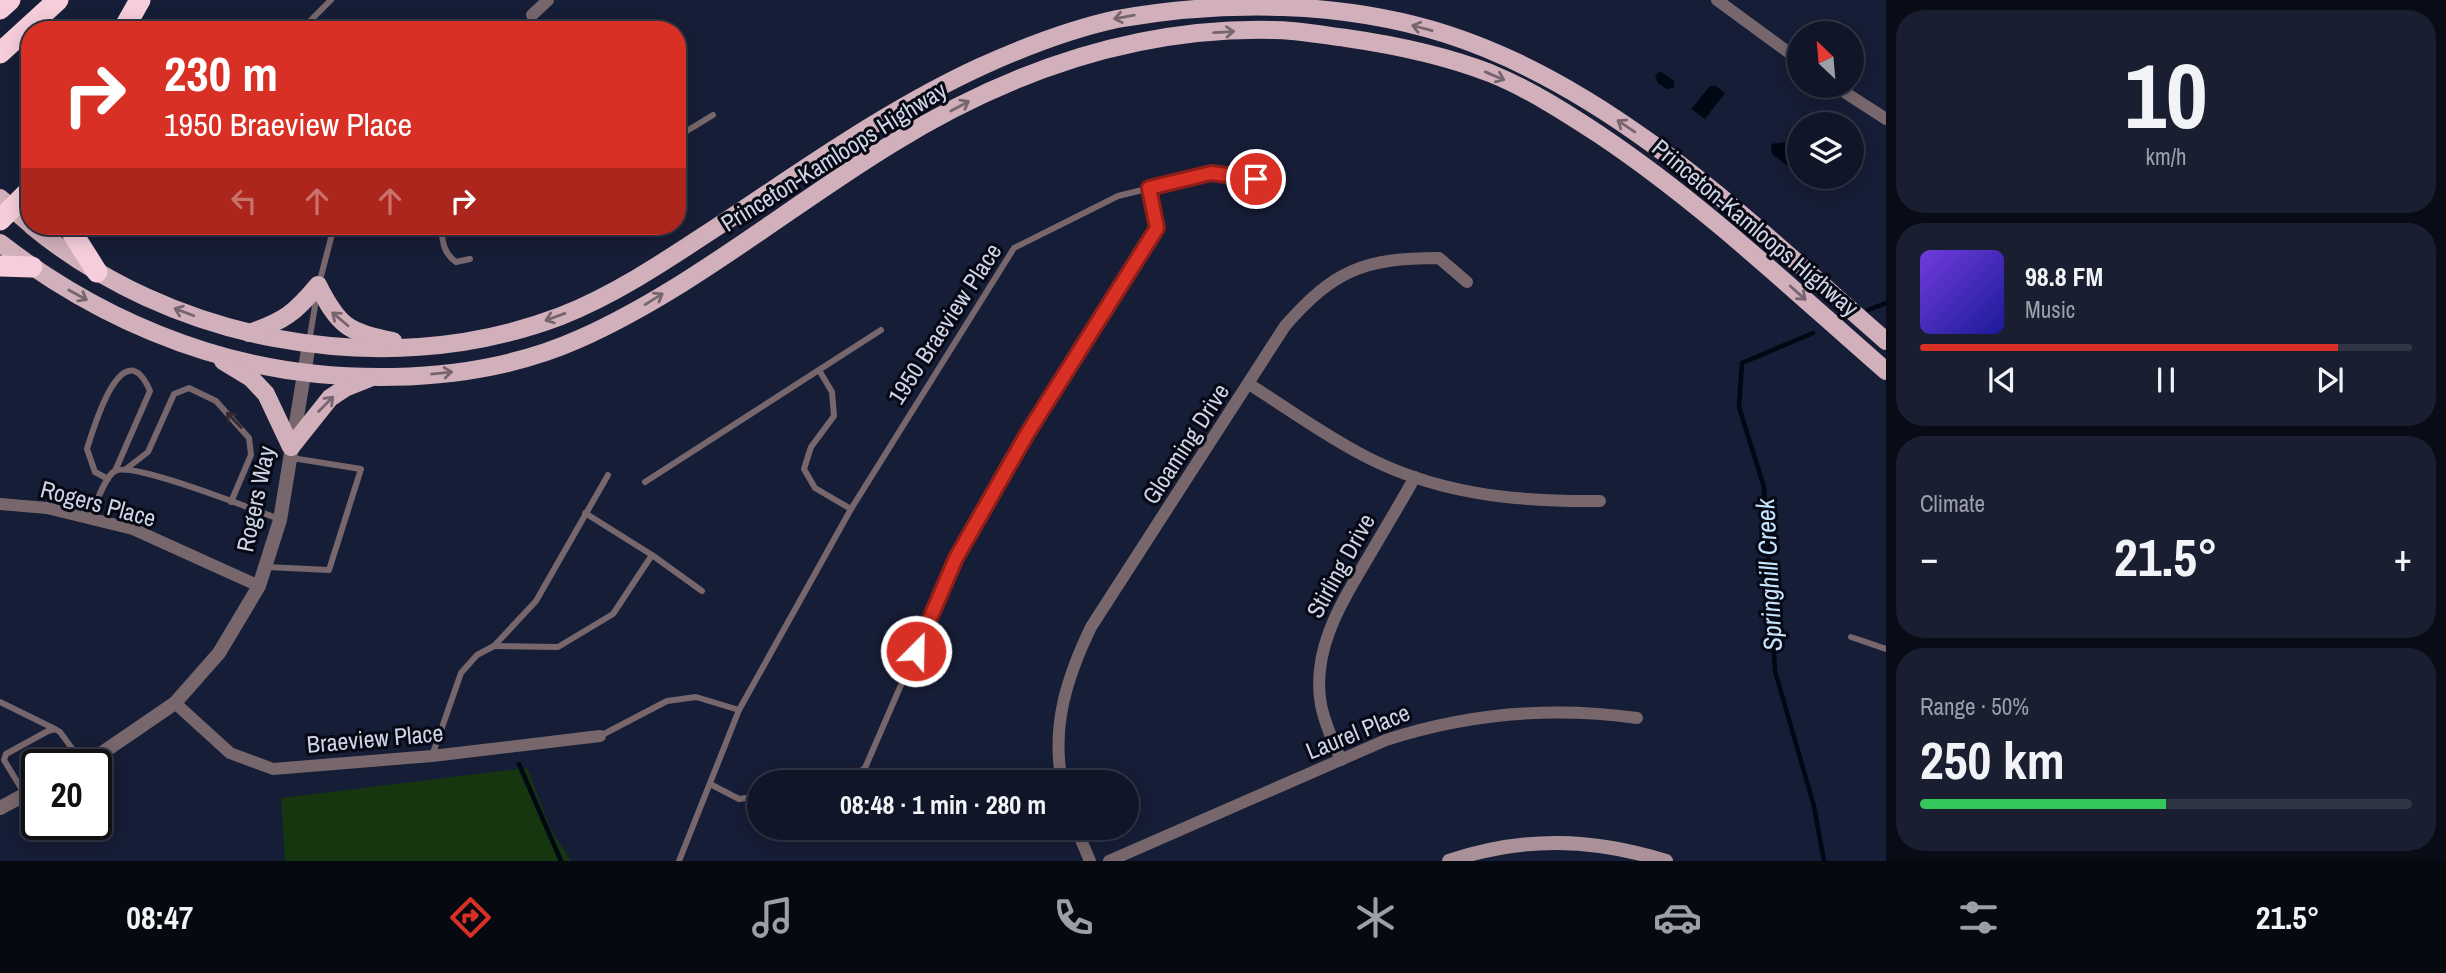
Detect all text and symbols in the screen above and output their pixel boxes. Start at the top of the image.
one-way arrow [1113,11,1136,25]
one-way arrow [1412,20,1434,33]
north arrow [1787,21,1864,98]
map controls [1787,21,1864,189]
one-way arrow [1212,26,1235,39]
text: 10 [2125,34,2208,156]
text: 230 m [164,40,278,106]
icon: right [49,49,140,140]
one-way arrow [1483,70,1505,83]
street label: Princeton-Kamloops Highway [715,74,952,239]
one-way arrow [950,99,970,113]
text: 1950 Braeview Place [164,103,412,146]
button: layers [1787,112,1864,189]
one-way arrow [1617,119,1636,133]
street label: Princeton-Kamloops Highway [1646,131,1866,323]
text: km/h [2146,141,2186,172]
pin [1226,149,1286,209]
icon: arrive [1237,160,1275,198]
icon: left [225,182,263,220]
icon: ahead [298,182,336,220]
icon: ahead [371,182,409,220]
icon: right [444,182,482,220]
street label: 1950 Braeview Place [880,237,1008,410]
text: 98.8 FM [2025,259,2103,294]
one-way arrow [1789,285,1807,301]
one-way arrow [68,288,88,302]
one-way arrow [644,292,664,306]
text: Music [2025,294,2075,325]
one-way arrow [174,305,196,318]
one-way arrow [332,311,350,327]
one-way arrow [545,312,567,325]
icon: previous [1983,361,2021,399]
icon: pause [2147,361,2185,399]
icon: next [2311,361,2349,399]
one-way arrow [430,367,452,380]
street label: Gloaming Drive [1134,377,1236,510]
one-way arrow [317,395,334,412]
one-way arrow [225,411,242,428]
street label: Rogers Way [228,443,282,555]
street label: Rogers Place [37,472,159,534]
text: Climate [1920,488,1985,519]
water label: Springhill Creek [1747,496,1790,652]
street label: Stirling Drive [1298,508,1382,623]
text: 21.5° [2114,522,2218,592]
text: − [1920,532,1938,583]
text: + [2394,532,2412,583]
position arrow [879,614,953,688]
text: Range · 50% [1920,691,2029,722]
street label: Laurel Place [1301,696,1414,766]
street label: Braeview Place [305,716,444,760]
text: 250 km [1920,725,2065,795]
speed limit sign: 20 [21,749,112,840]
text: 08:48 · 1 min · 280 m [840,787,1046,822]
icon: directions [446,893,495,942]
icon: music [748,893,797,942]
icon: phone [1049,893,1098,942]
icon: climate [1351,893,1400,942]
icon: car [1653,893,1702,942]
icon: filters [1954,893,2003,942]
text: 08:47 [126,896,193,939]
text: 21.5° [2256,896,2320,939]

